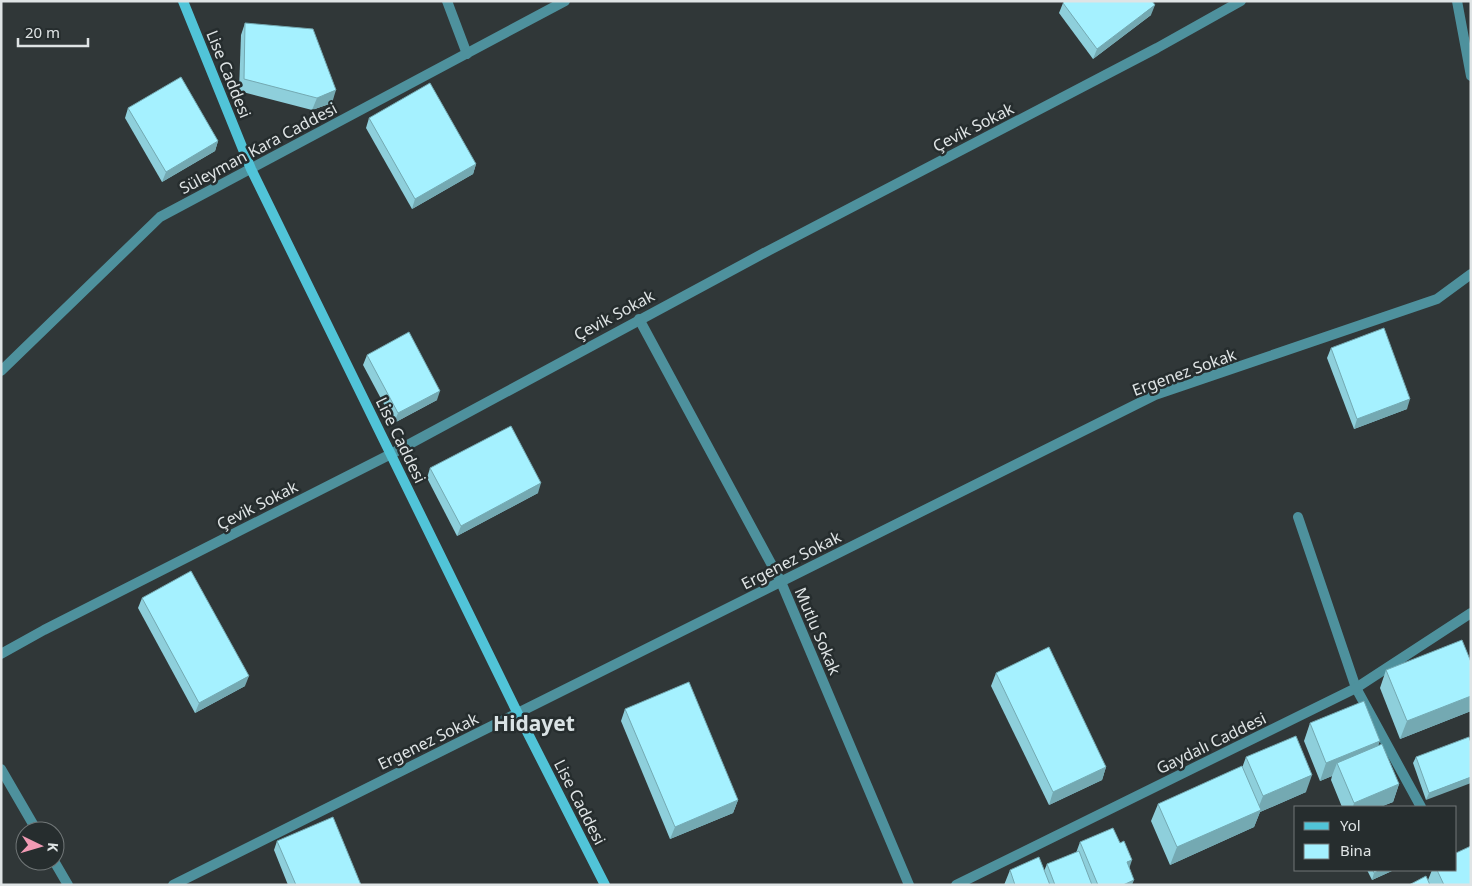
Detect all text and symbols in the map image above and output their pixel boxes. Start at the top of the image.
scale bar [18,15,88,47]
text: 20 m [25,22,60,42]
street label: Lise Caddesi [201,27,257,121]
street label: Süleyman Kara Caddesi [175,97,341,199]
street label: Çevik Sokak [929,97,1018,157]
street label: Çevik Sokak [570,284,659,345]
street label: Ergenez Sokak [1129,343,1239,401]
street label: Lise Caddesi [371,393,431,487]
street label: Çevik Sokak [213,475,302,535]
street label: Ergenez Sokak [737,525,845,595]
street label: Mutlu Sokak [790,584,846,678]
street label: Ergenez Sokak [374,707,482,775]
street label: Gaydalı Caddesi [1152,707,1270,779]
district label: Hidayet [493,709,575,737]
street label: Lise Caddesi [549,756,611,848]
legend [1294,806,1457,871]
text: Yol [1340,815,1361,835]
north arrow [15,821,65,871]
text: Bina [1340,840,1371,860]
text: K [44,842,63,853]

